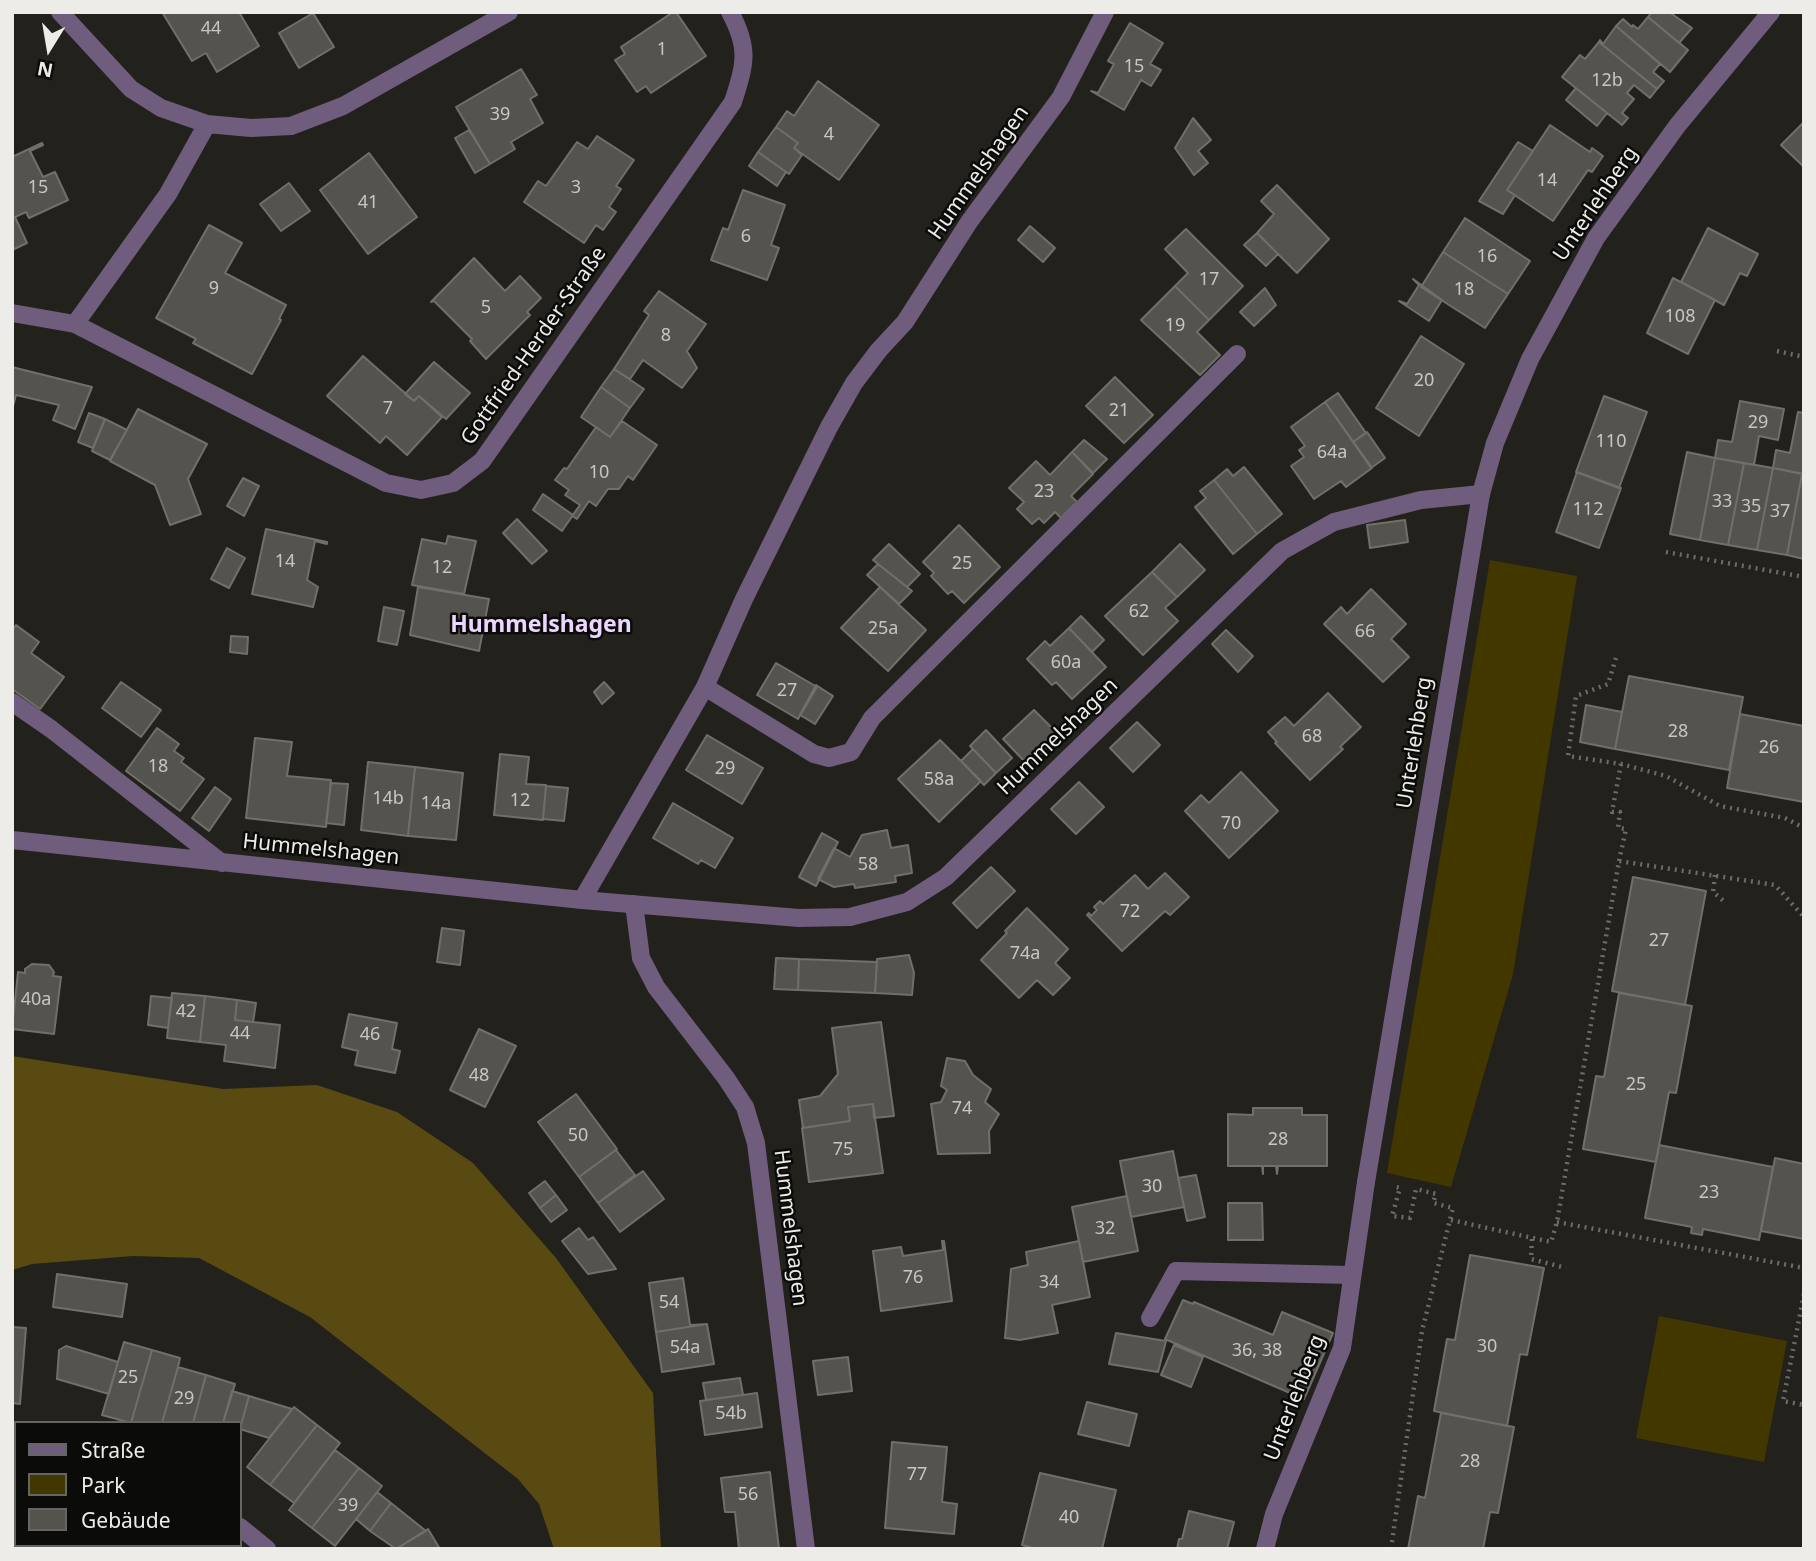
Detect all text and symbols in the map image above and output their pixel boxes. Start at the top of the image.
north arrow [14,14,84,84]
house number: 44 [201,18,221,40]
house number: 1 [657,39,667,61]
text: N [35,55,55,84]
house number: 15 [1124,56,1144,78]
house number: 12b [1591,70,1623,92]
street label: Hummelshagen [923,101,1035,245]
house number: 39 [490,104,510,126]
house number: 4 [824,124,834,146]
street label: Unterlehberg [1548,142,1644,266]
house number: 14 [1537,170,1557,192]
house number: 15 [28,177,48,199]
house number: 3 [571,177,581,199]
house number: 41 [358,192,378,214]
house number: 6 [741,226,751,248]
street label: Gottfried-Herder-Straße [456,242,612,450]
house number: 16 [1477,246,1497,268]
house number: 17 [1199,269,1219,291]
house number: 9 [209,278,219,300]
house number: 18 [1454,279,1474,301]
house number: 5 [481,297,491,319]
house number: 108 [1665,306,1695,328]
house number: 19 [1165,315,1185,337]
house number: 8 [661,325,671,347]
house number: 20 [1414,370,1434,392]
house number: 7 [383,398,393,420]
house number: 21 [1109,400,1129,422]
house number: 29 [1748,412,1768,434]
house number: 110 [1596,431,1626,453]
house number: 64a [1317,442,1347,464]
house number: 10 [589,462,609,484]
house number: 23 [1034,481,1054,503]
house number: 33 [1712,491,1732,513]
house number: 35 [1741,496,1761,518]
house number: 112 [1573,499,1603,521]
house number: 37 [1770,501,1790,523]
house number: 14 [275,551,295,573]
house number: 25 [952,553,972,575]
house number: 12 [432,557,452,579]
house number: 62 [1129,601,1149,623]
district label: Hummelshagen [450,611,632,639]
house number: 25a [868,618,898,640]
house number: 66 [1355,621,1375,643]
house number: 60a [1051,652,1081,674]
street label: Hummelshagen [993,673,1123,801]
street label: Unterlehberg [1392,675,1438,811]
house number: 27 [777,680,797,702]
house number: 28 [1668,721,1688,743]
house number: 68 [1302,726,1322,748]
house number: 26 [1759,737,1779,759]
house number: 18 [148,756,168,778]
house number: 29 [715,758,735,780]
house number: 58a [924,769,954,791]
house number: 14b [372,788,404,810]
house number: 12 [510,790,530,812]
house number: 14a [421,793,451,815]
house number: 70 [1221,813,1241,835]
street label: Hummelshagen [241,829,401,871]
house number: 58 [858,854,878,876]
house number: 72 [1120,901,1140,923]
house number: 27 [1649,930,1669,952]
house number: 74a [1010,943,1040,965]
house number: 40a [21,989,51,1011]
house number: 42 [176,1001,196,1023]
house number: 44 [230,1023,250,1045]
house number: 46 [360,1024,380,1046]
house number: 48 [469,1065,489,1087]
house number: 25 [1626,1074,1646,1096]
house number: 74 [952,1098,972,1120]
house number: 50 [568,1125,588,1147]
house number: 28 [1268,1129,1288,1151]
house number: 75 [833,1139,853,1161]
street label: Hummelshagen [768,1148,812,1308]
house number: 30 [1142,1176,1162,1198]
house number: 23 [1699,1182,1719,1204]
house number: 32 [1095,1218,1115,1240]
house number: 76 [903,1267,923,1289]
house number: 34 [1039,1272,1059,1294]
house number: 54 [659,1292,679,1314]
street label: Unterlehberg [1259,1331,1331,1465]
house number: 30 [1477,1336,1497,1358]
house number: 54a [670,1337,700,1359]
house number: 36, 38 [1232,1340,1282,1362]
house number: 25 [118,1367,138,1389]
house number: 29 [174,1388,194,1410]
house number: 54b [715,1403,747,1425]
legend [14,1421,242,1547]
text: Straße [81,1436,145,1464]
house number: 28 [1460,1451,1480,1473]
house number: 77 [907,1464,927,1486]
text: Park [81,1471,125,1499]
house number: 56 [738,1484,758,1506]
house number: 39 [338,1495,358,1517]
text: Gebäude [81,1506,171,1534]
house number: 40 [1059,1507,1079,1529]

